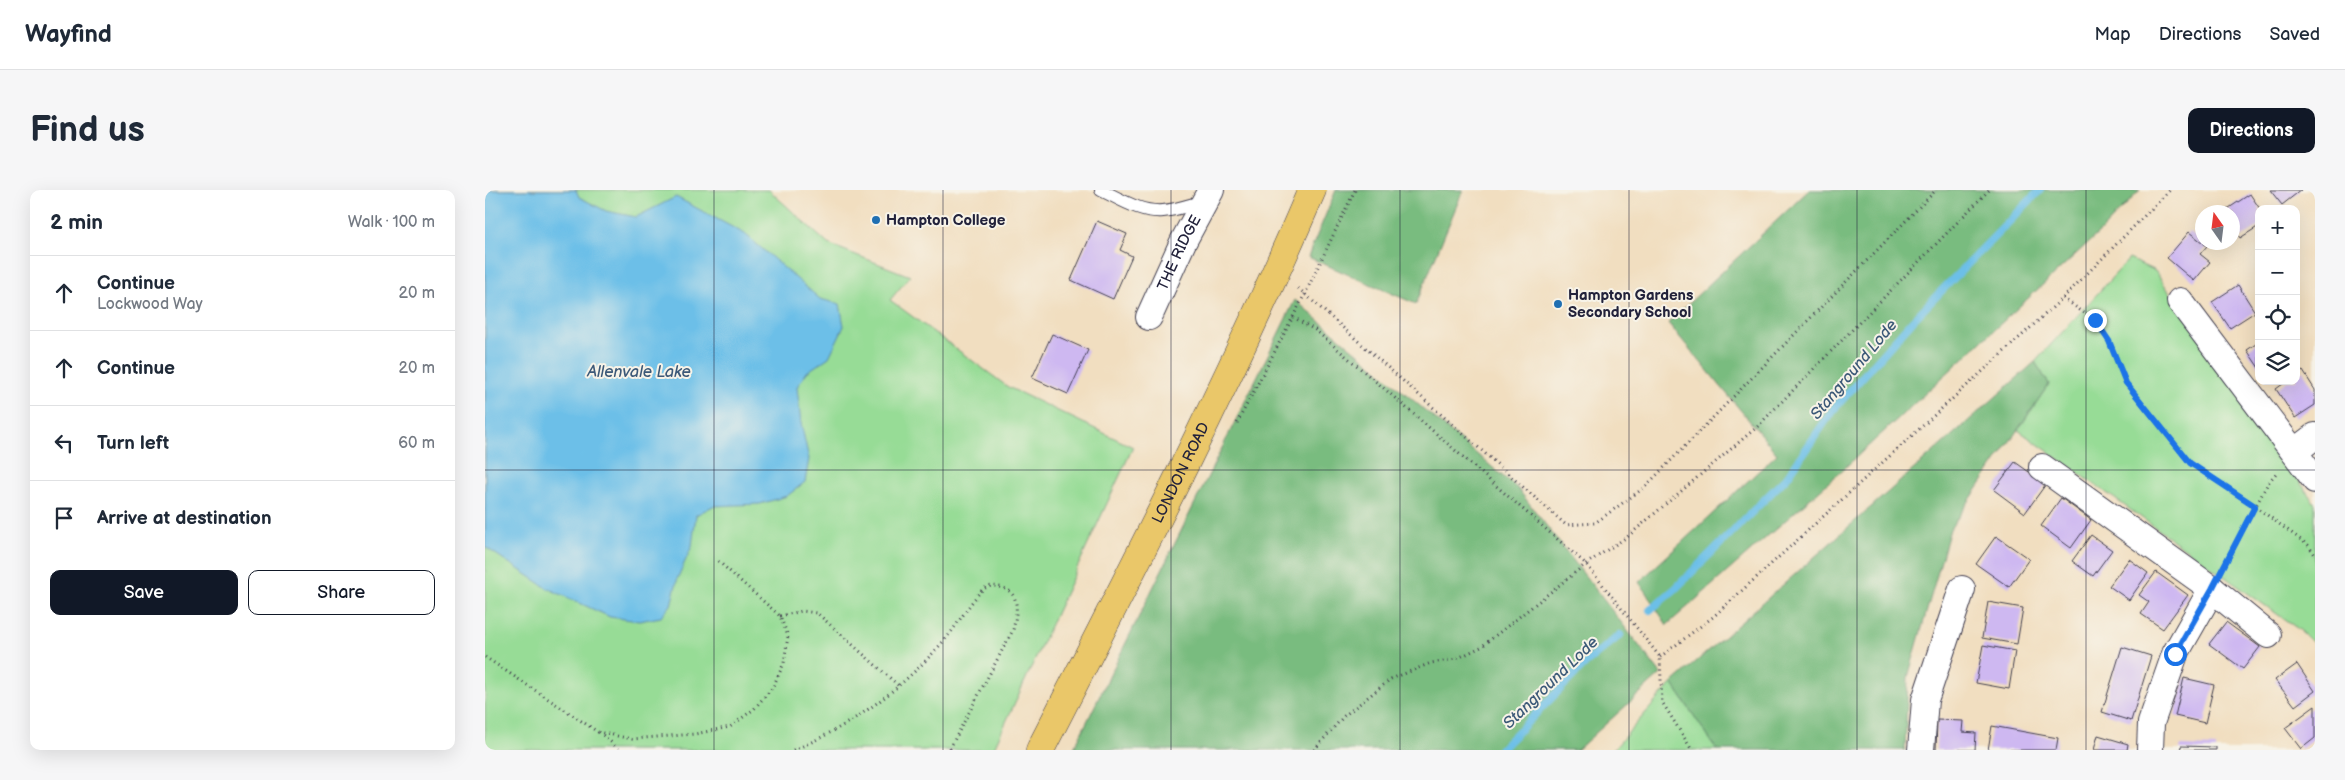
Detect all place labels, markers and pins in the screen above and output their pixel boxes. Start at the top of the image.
place label: Hampton College [886,211,1006,230]
marker: Hampton College [870,214,882,226]
place label: Hampton Gardens Secondary School [1568,286,1693,322]
marker: Hampton Gardens Secondary School [1552,298,1564,310]

